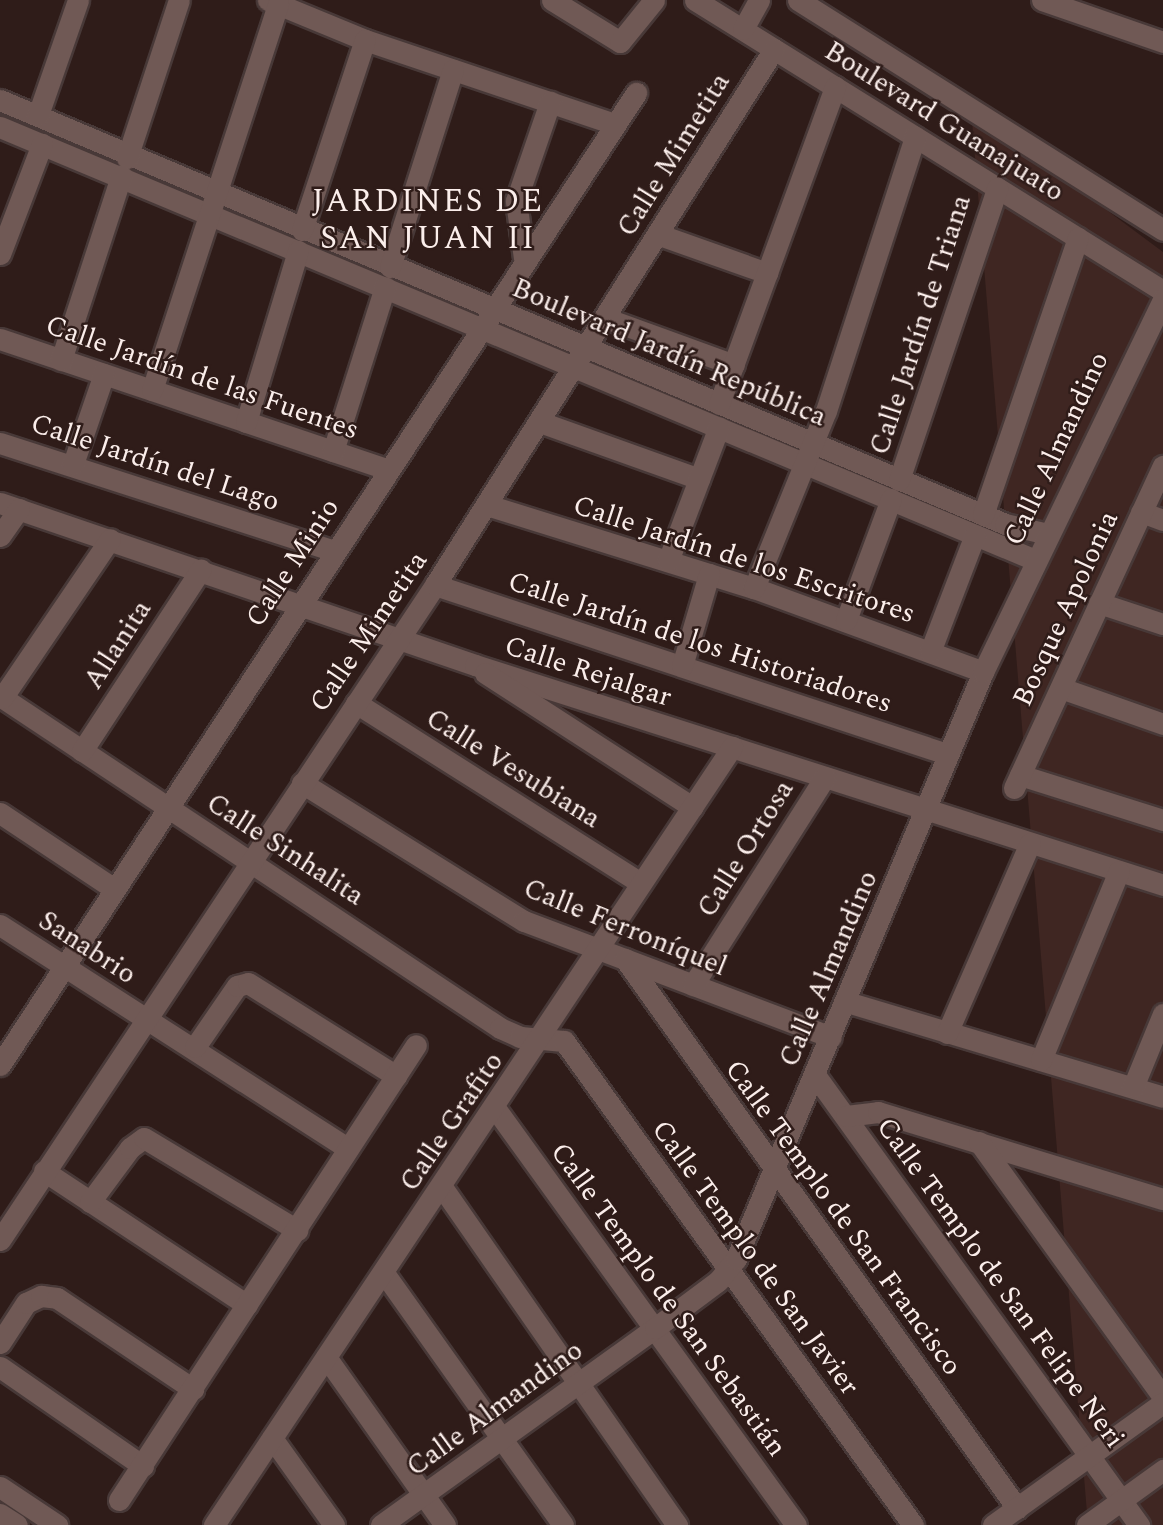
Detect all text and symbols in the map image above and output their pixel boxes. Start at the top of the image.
street label: Boulevard Guanajuato [818,35,1070,209]
street label: Calle Mimetita [610,67,738,243]
district label: JARDINES DE SAN JUAN II [313,184,543,259]
street label: Calle Jardín de Triana [863,191,979,459]
street label: Boulevard Jardín República [507,271,831,435]
street label: Calle Jardín de las Fuentes [41,309,363,447]
street label: Calle Almandino [997,347,1117,551]
street label: Calle Jardín del Lago [27,407,283,519]
street label: Calle Jardín de los Escritores [569,489,919,631]
street label: Calle Minio [239,492,347,634]
street label: Bosque Apolonia [1006,506,1126,712]
street label: Calle Mimetita [303,545,435,719]
street label: Calle Jardín de los Historiadores [504,565,896,721]
street label: Allanita [77,594,159,696]
street label: Calle Rejalgar [500,629,676,715]
street label: Calle Vesubiana [419,702,607,836]
street label: Calle Ortosa [691,774,801,924]
street label: Calle Sinhalita [200,787,370,913]
street label: Calle Almandino [773,866,885,1072]
street label: Calle Ferroníquel [518,872,732,984]
street label: Sanabrio [32,904,142,992]
street label: Calle Grafito [393,1046,511,1198]
street label: Calle Templo de San Francisco [717,1054,969,1382]
street label: Calle Templo de San Felipe Neri [869,1111,1131,1455]
street label: Calle Templo de San Javier [644,1114,866,1402]
street label: Calle Templo de San Sebastián [543,1136,793,1464]
street label: Calle Almandino [400,1334,590,1484]

